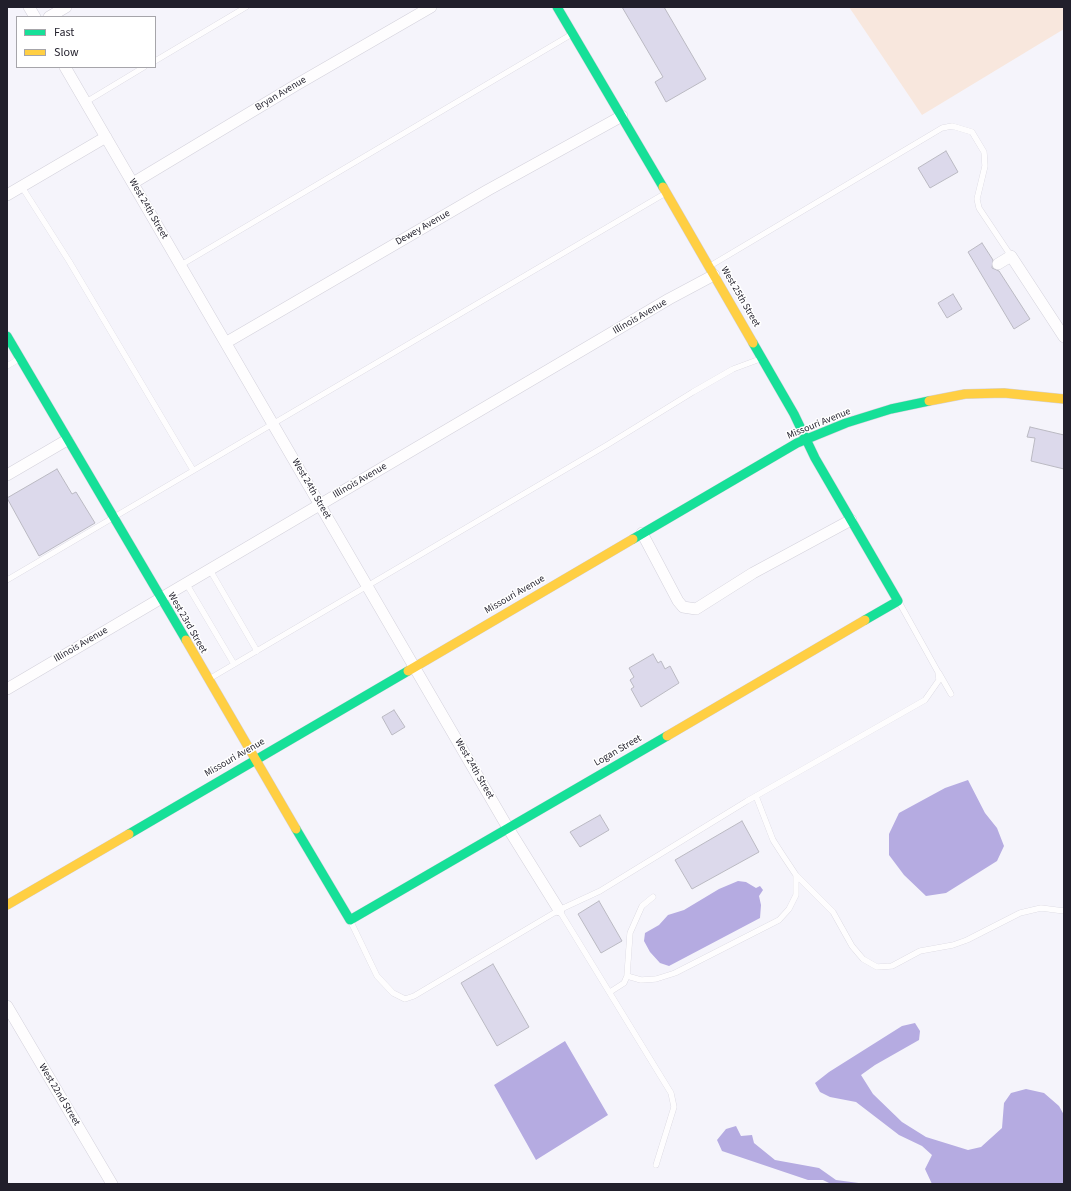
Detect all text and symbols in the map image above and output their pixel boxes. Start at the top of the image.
legend [16,16,156,68]
text: Fast [54,24,74,41]
text: Slow [54,44,79,61]
street label: Bryan Avenue [253,74,309,114]
street label: West 24th Street [126,177,170,241]
street label: Dewey Avenue [394,208,452,248]
street label: West 25th Street [718,265,762,329]
street label: Illinois Avenue [611,297,669,337]
street label: Missouri Avenue [785,406,853,442]
street label: West 24th Street [289,457,333,521]
street label: Illinois Avenue [331,461,389,501]
street label: Missouri Avenue [483,573,547,617]
street label: West 23rd Street [165,591,209,655]
street label: Illinois Avenue [52,625,110,665]
street label: Logan Street [592,733,644,769]
street label: Missouri Avenue [203,736,267,780]
street label: West 24th Street [452,737,496,801]
street label: West 22nd Street [36,1062,82,1128]

